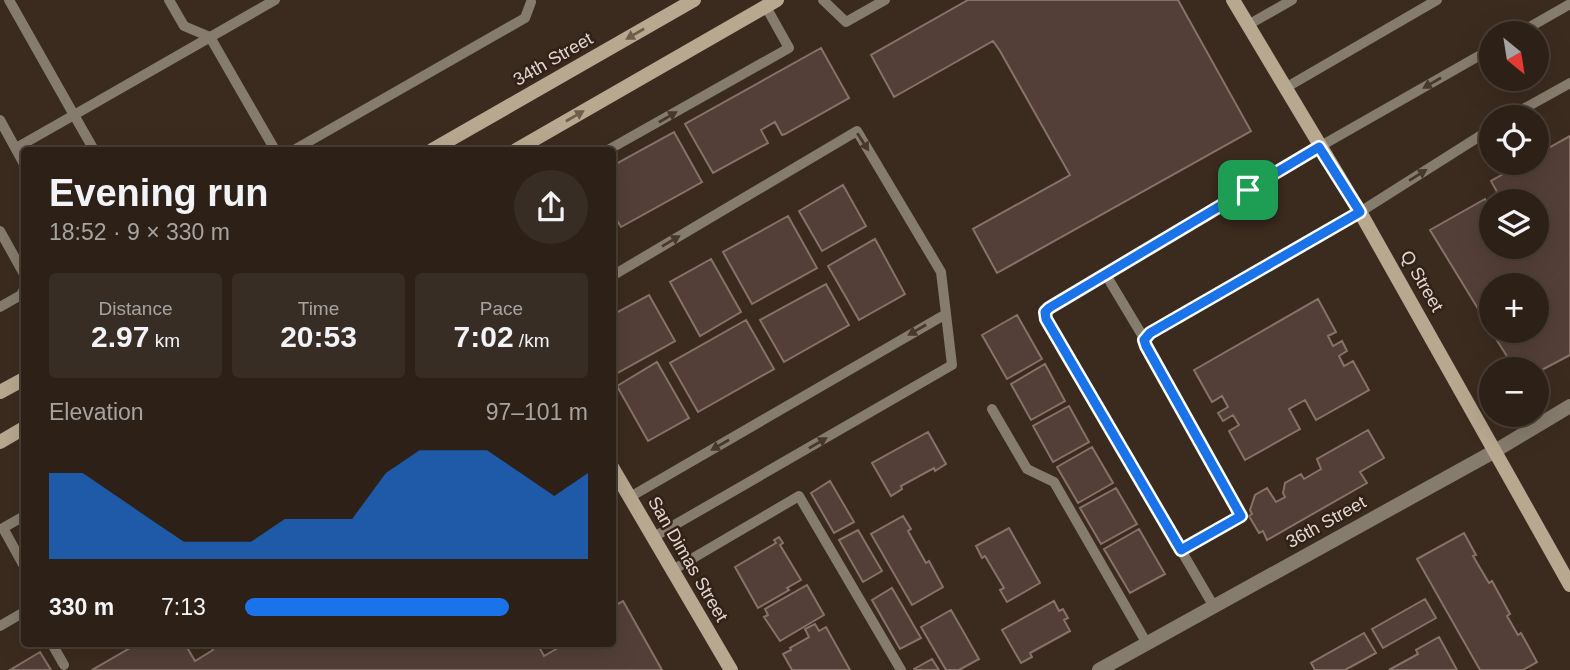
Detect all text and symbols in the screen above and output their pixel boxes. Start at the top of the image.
north arrow [1479,21,1549,91]
map controls [1479,21,1549,427]
street label: 34th Street [510,28,596,90]
one-way arrow [625,28,644,40]
one-way arrow [1422,77,1441,89]
button: locate [1479,105,1549,175]
one-way arrow [566,110,585,122]
one-way arrow [658,111,677,123]
one-way arrow [857,132,870,152]
pin [1218,160,1278,220]
one-way arrow [1408,169,1427,182]
button: share [514,170,588,244]
icon: arrive [1229,171,1267,209]
text: Evening run [49,172,269,214]
button: layers [1479,189,1549,259]
text: 18:52 · 9 × 330 m [49,219,230,245]
one-way arrow [662,235,681,248]
street label: Q Street [1397,247,1447,315]
button: + [1479,273,1549,343]
text: Distance [99,298,172,319]
text: Time [298,298,339,319]
text: Pace [480,298,523,319]
text: 2.97 [91,320,149,353]
text: 20:53 [280,320,357,353]
text: 7:02 [454,320,514,353]
one-way arrow [908,324,927,337]
text: km [149,330,180,351]
text: /km [514,330,549,351]
button: − [1479,357,1549,427]
text: Elevation [49,399,144,425]
text: 97–101 m [486,399,588,425]
one-way arrow [808,437,827,449]
one-way arrow [711,438,730,451]
street label: 36th Street [1283,492,1369,552]
street label: San Dimas Street [644,493,732,625]
text: 330 m [49,594,114,620]
text: 7:13 [161,594,206,620]

